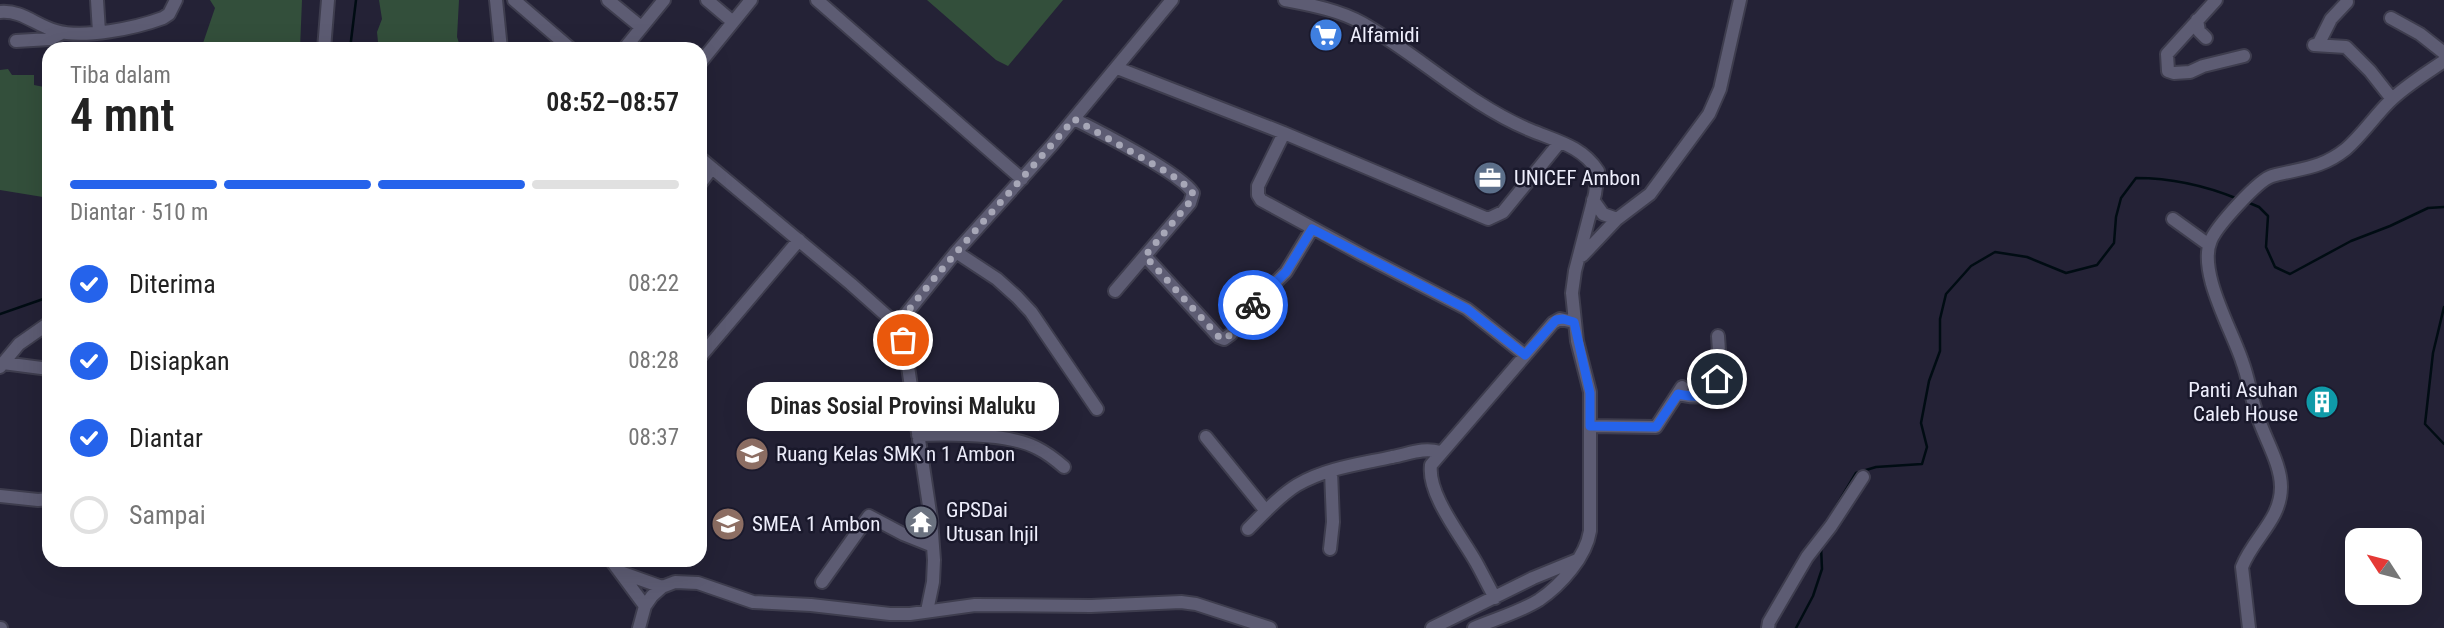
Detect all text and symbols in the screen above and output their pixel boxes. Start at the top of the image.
supermarket icon: Alfamidi [1307,16,1345,54]
place label: Alfamidi [1350,23,1420,47]
text: Tiba dalam [70,62,171,89]
text: 08:52–08:57 [546,87,679,117]
text: 4 mnt [70,88,175,142]
office icon: UNICEF Ambon [1471,159,1509,197]
place label: UNICEF Ambon [1514,166,1640,190]
text: Diantar · 510 m [70,199,208,226]
icon: check [70,265,108,303]
text: Diterima [129,269,216,299]
text: 08:22 [628,270,679,297]
courier [1218,270,1288,340]
icon: bike [1234,286,1272,324]
pin [873,310,933,370]
icon: bag [884,321,922,359]
icon: check [70,342,108,380]
text: Disiapkan [129,346,230,376]
text: 08:28 [628,347,679,374]
pin [1687,349,1747,409]
icon: home [1698,360,1736,398]
place label: Panti Asuhan Caleb House [2188,378,2298,426]
callout: Dinas Sosial Provinsi Maluku [747,382,1059,431]
building icon: Panti Asuhan Caleb House [2303,383,2341,421]
text: Dinas Sosial Provinsi Maluku [770,393,1036,420]
icon: check [70,419,108,457]
text: Diantar [129,423,203,453]
text: 08:37 [628,424,679,451]
school or university icon: Ruang Kelas SMK n 1 Ambon [733,435,771,473]
place label: Ruang Kelas SMK n 1 Ambon [776,442,1015,466]
place label: GPSDai Utusan Injil [946,498,1039,546]
text: Sampai [129,500,206,530]
temple icon: GPSDai Utusan Injil [902,503,940,541]
school or university icon: SMEA 1 Ambon [709,505,747,543]
place label: SMEA 1 Ambon [752,512,880,536]
north arrow [2345,528,2422,606]
map controls [2345,528,2422,605]

